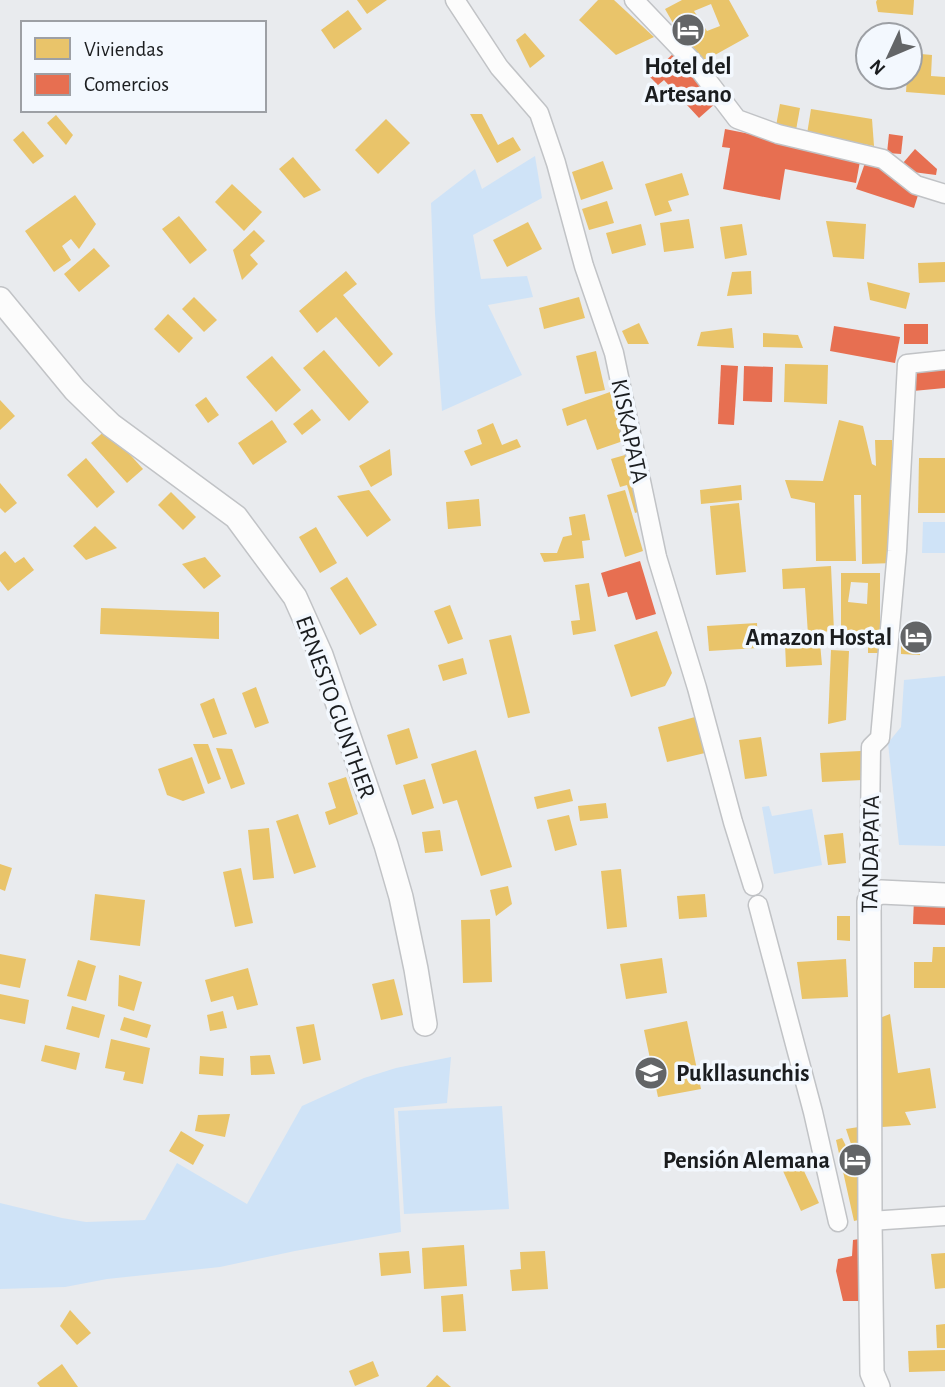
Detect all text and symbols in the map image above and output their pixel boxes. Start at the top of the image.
hotel icon: Hotel del Artesano [669,11,707,49]
legend [21,21,266,112]
north arrow [854,21,924,91]
text: Viviendas [84,39,164,60]
place label: Hotel del Artesano [644,55,732,107]
text: N [866,55,889,78]
text: Comercios [84,74,169,95]
street label: KISKAPATA [606,377,652,486]
street label: ERNESTO GUNTHER [291,613,379,802]
hotel icon: Amazon Hostal [897,618,935,656]
place label: Amazon Hostal [746,626,892,650]
street label: TANDAPATA [858,795,884,913]
school or university icon: Pukllasunchis [632,1054,670,1092]
place label: Pukllasunchis [676,1062,809,1086]
hotel icon: Pensión Alemana [836,1141,874,1179]
place label: Pensión Alemana [663,1149,830,1173]

